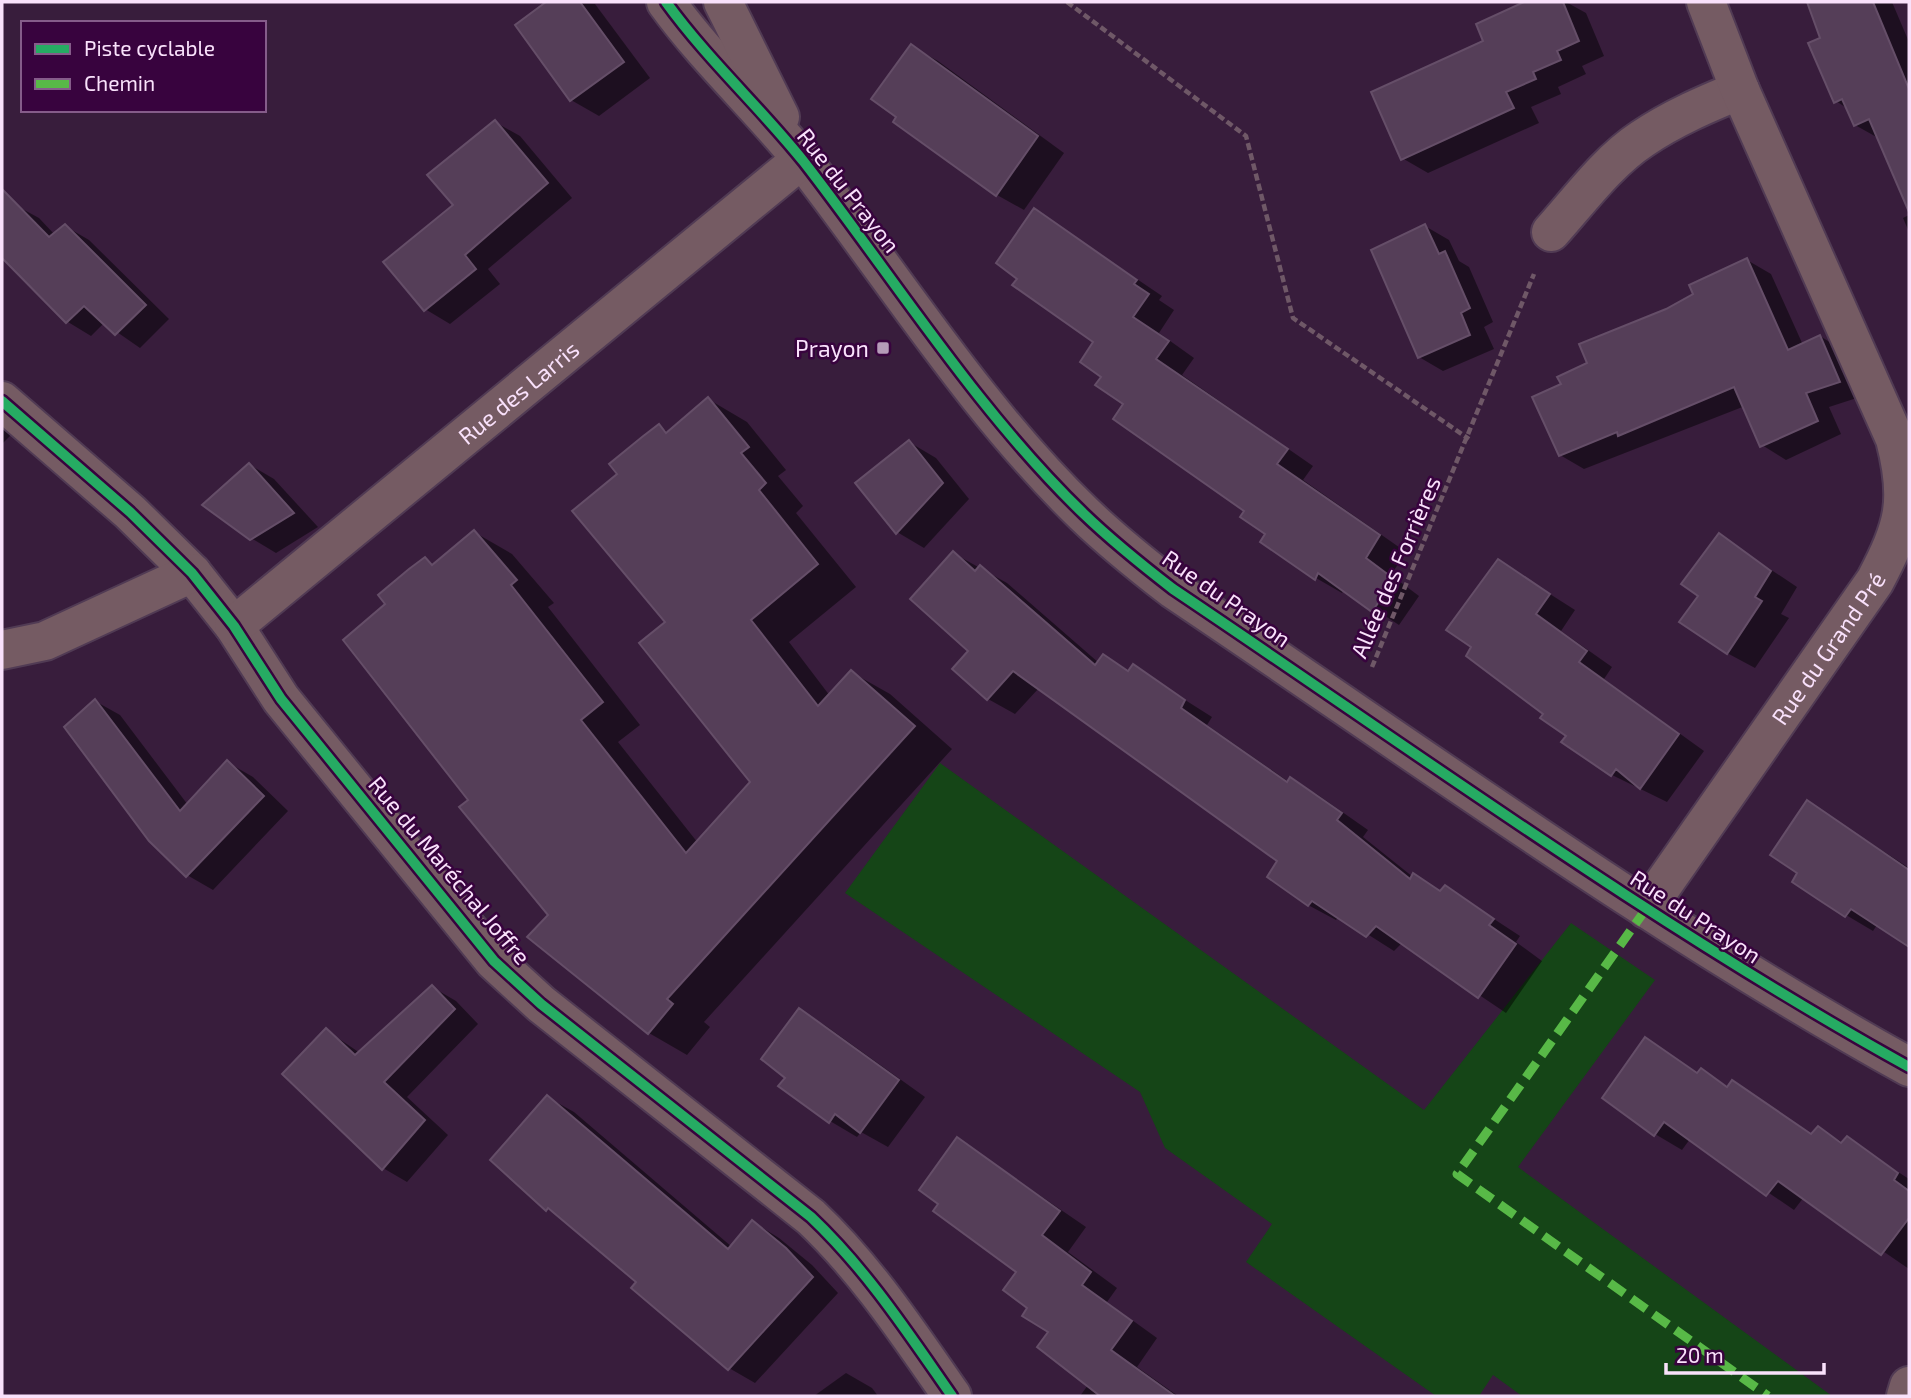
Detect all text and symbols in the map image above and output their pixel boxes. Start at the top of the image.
legend [21,21,266,112]
text: Piste cyclable [84,35,215,60]
text: Chemin [84,70,155,95]
street label: Rue du Prayon [792,122,906,258]
place label: Prayon [795,334,869,362]
street label: Rue des Larris [452,335,584,450]
marker: Prayon [875,340,891,356]
street label: Allée des Forrières [1344,472,1446,662]
street label: Rue du Prayon [1157,543,1297,653]
street label: Rue du Grand Pré [1765,568,1891,730]
street label: Rue du Maréchal Joffre [363,770,537,970]
street label: Rue du Prayon [1625,863,1767,969]
scale bar [1666,1332,1824,1376]
text: 20 m [1676,1342,1724,1367]

